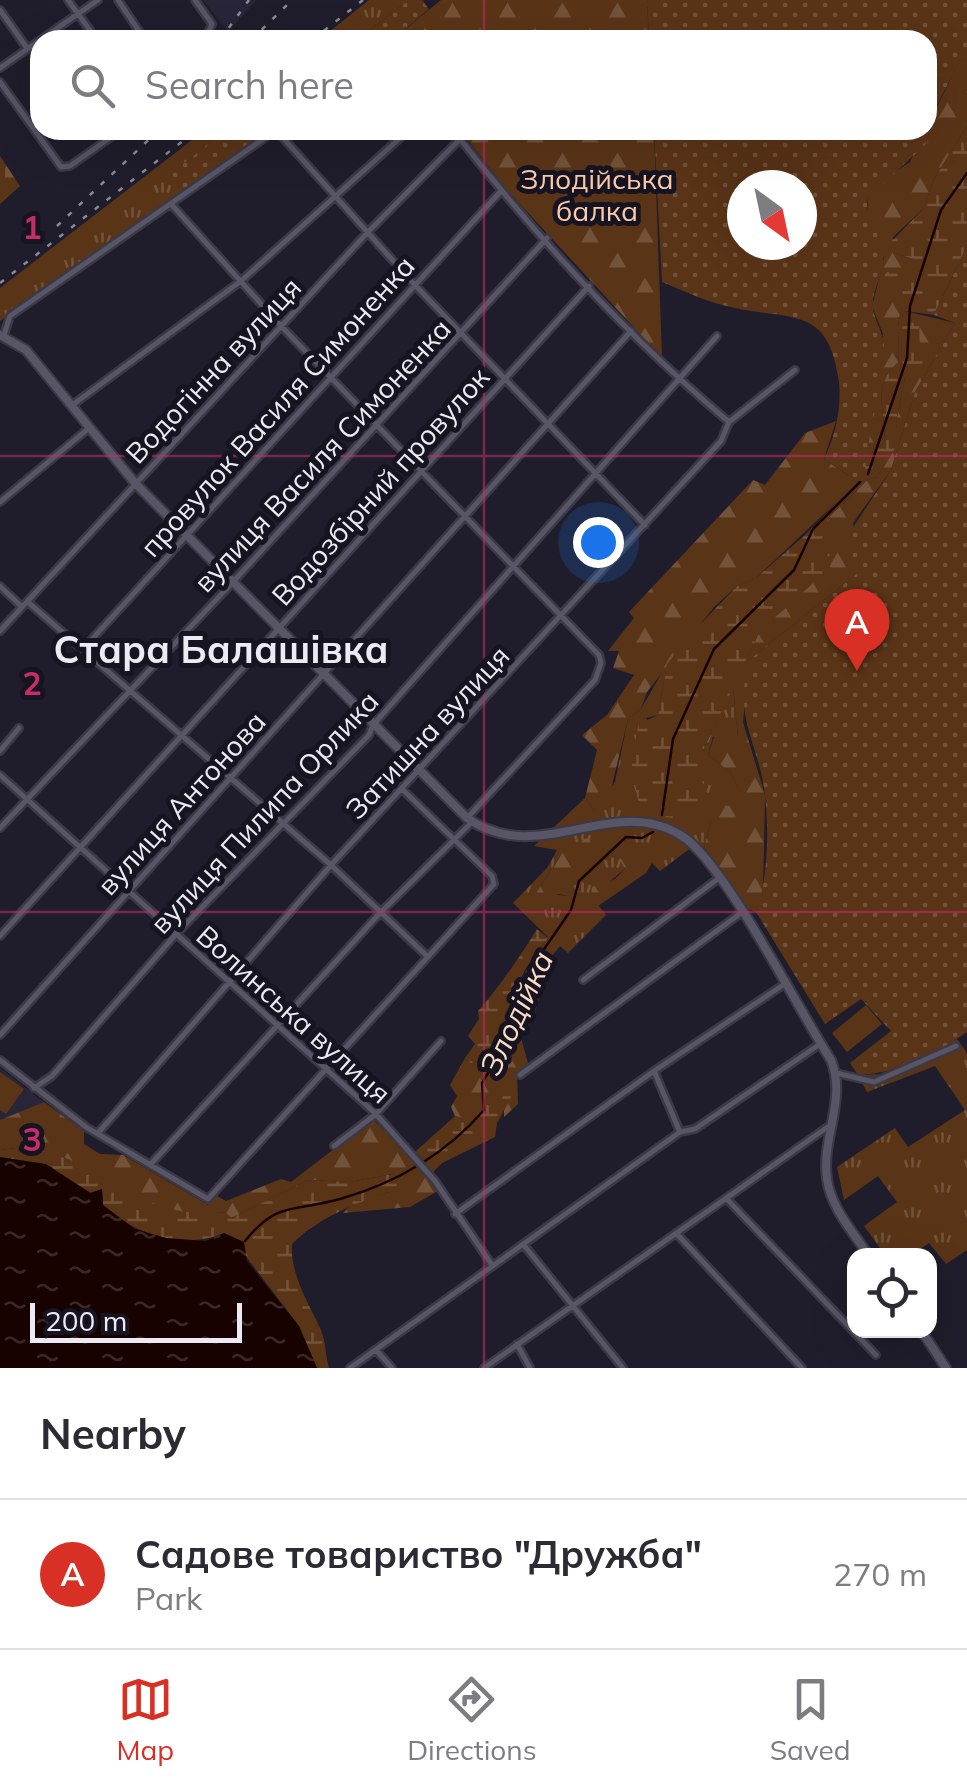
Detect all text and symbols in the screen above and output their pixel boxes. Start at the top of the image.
search box [30,30,937,140]
icon: search [65,58,120,113]
text: Search here [145,61,354,109]
park label: Злодійська балка [520,161,674,228]
north arrow [727,170,817,260]
text: 1 [22,207,42,247]
street label: провулок Василя Симоненка [132,248,422,564]
street label: Водогінна вулиця [118,270,308,470]
street label: вулиця Василя Симоненка [186,311,458,599]
street label: Водозбірний провулок [264,359,497,612]
your location [573,517,624,568]
pin: A [824,588,890,671]
district label: Стара Балашівка [53,625,389,673]
street label: Затишна вулиця [338,638,516,826]
text: 2 [22,663,42,703]
street label: вулиця Пилипа Орлика [143,684,385,940]
street label: вулиця Антонова [89,704,273,902]
street label: Волинська вулиця [190,918,398,1110]
water label: Злодійка [471,945,561,1081]
text: 3 [22,1119,42,1159]
map controls [847,1248,937,1338]
button: locate [847,1248,937,1338]
scale bar [30,1298,242,1342]
text: 200 m [45,1303,127,1338]
text: Nearby [40,1407,186,1460]
text: Садове товариство "Дружба" [135,1530,702,1578]
text: A [60,1554,85,1594]
text: 270 m [833,1554,927,1594]
text: Park [135,1578,202,1618]
tab: Map [117,1672,174,1767]
tab: Directions [407,1672,537,1767]
tab: Saved [770,1672,850,1767]

